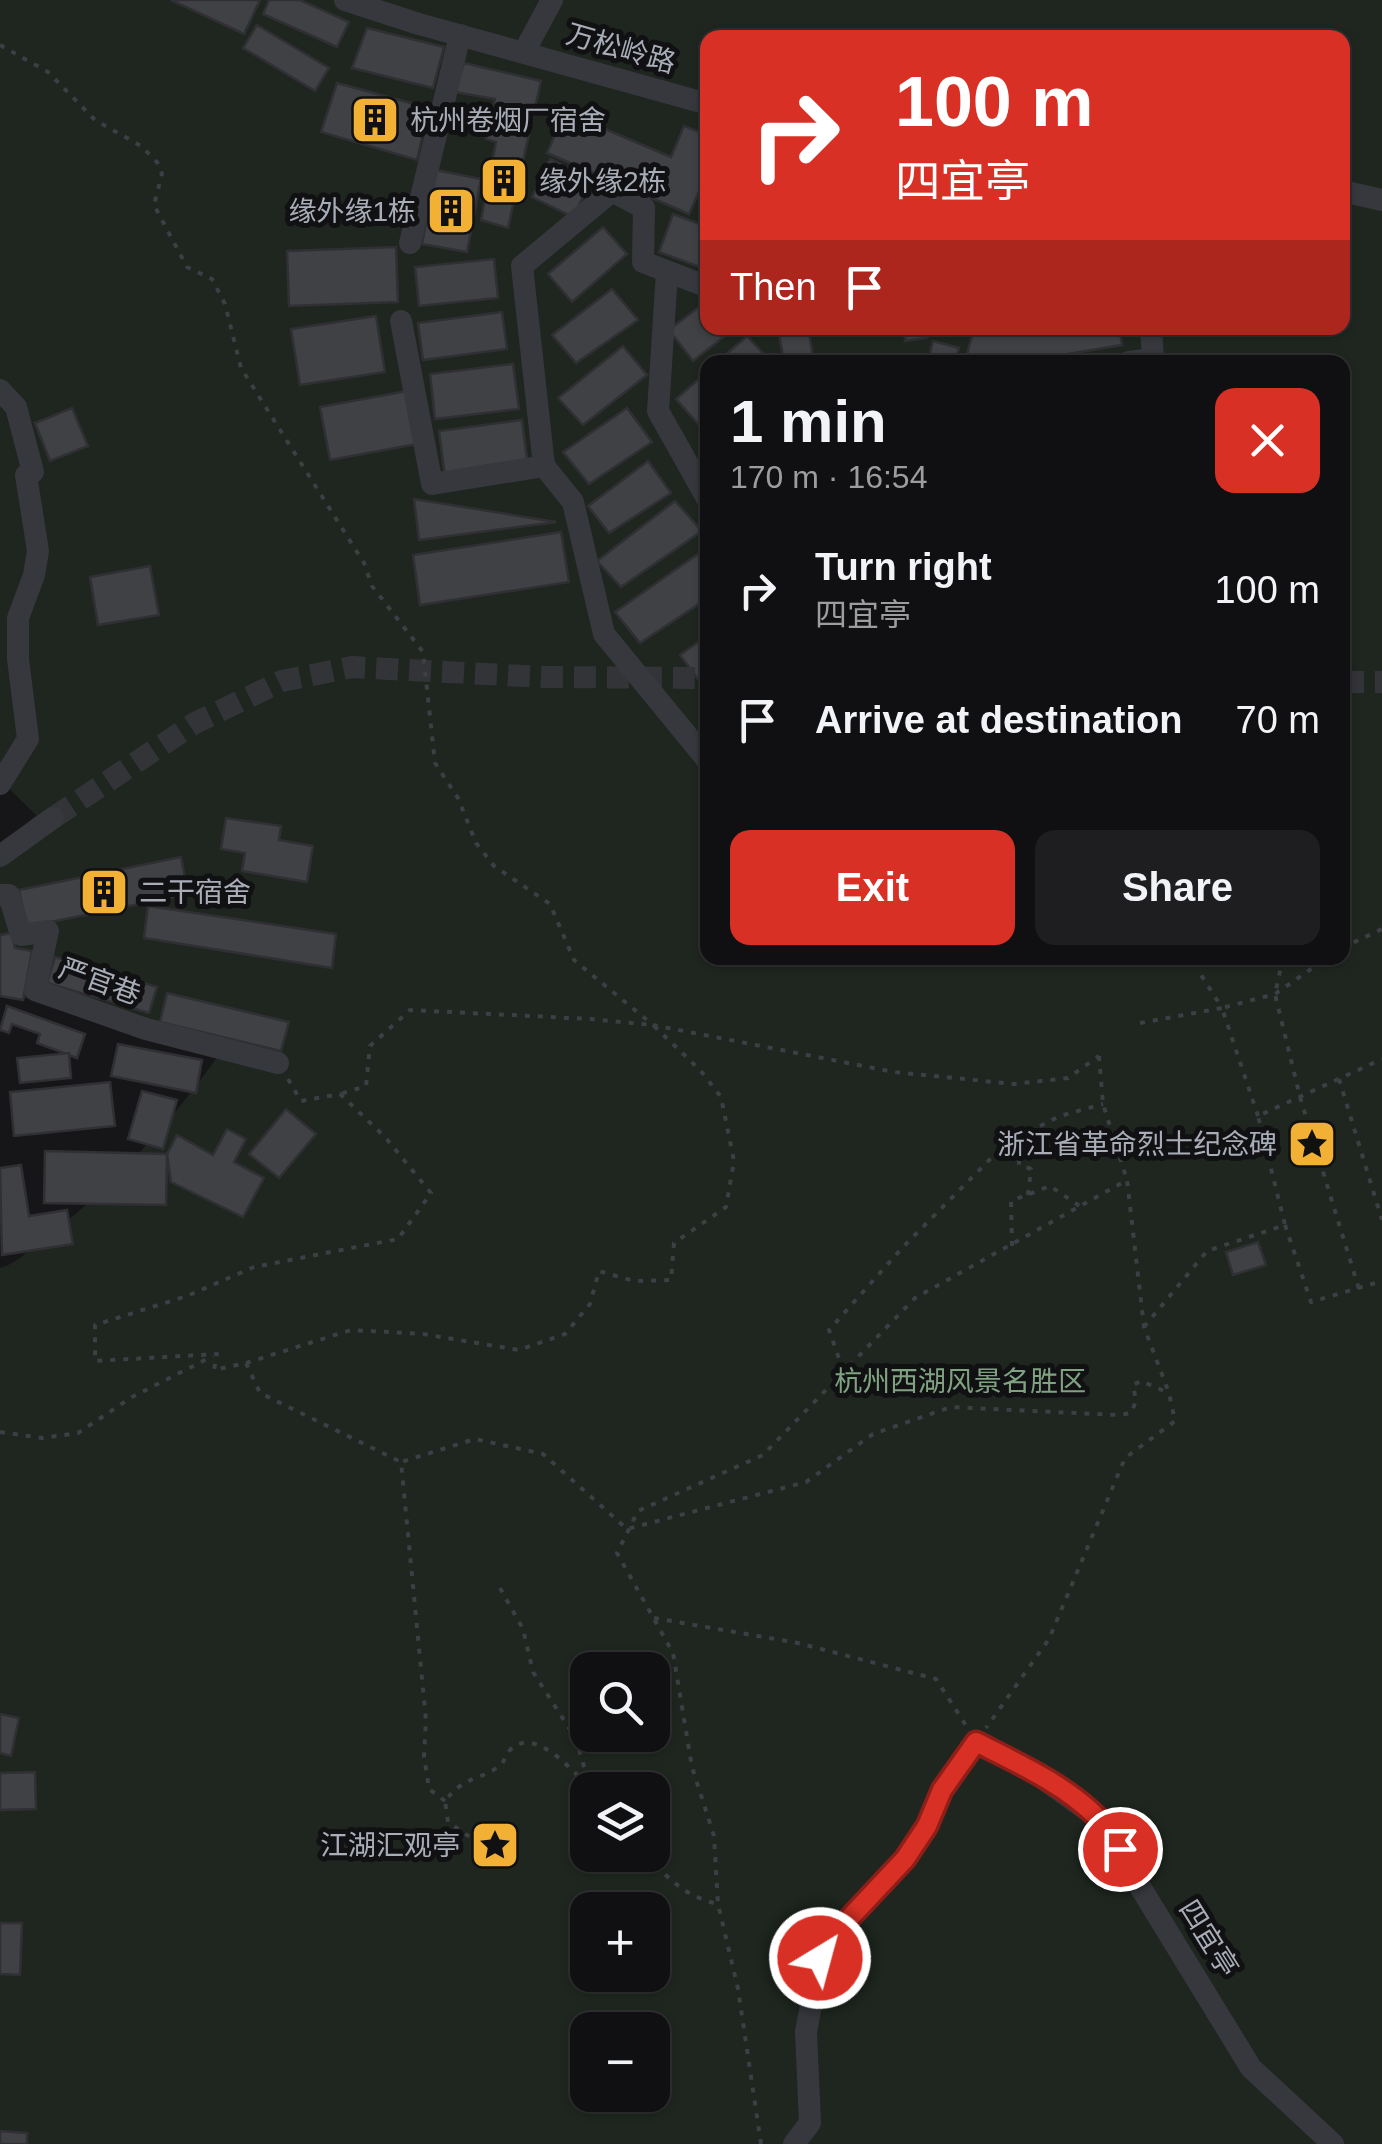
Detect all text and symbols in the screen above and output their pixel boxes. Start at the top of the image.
street label: 万松岭路 [563,18,679,79]
text: 100 m [895,63,1093,141]
icon: right [730,70,860,200]
building icon: 杭州卷烟厂宿舍 [349,94,401,146]
place label: 杭州卷烟厂宿舍 [410,105,606,136]
building icon: 缘外缘2栋 [478,155,530,207]
text: 四宜亭 [895,156,1030,207]
place label: 缘外缘2栋 [539,166,667,197]
building icon: 缘外缘1栋 [425,185,477,237]
place label: 缘外缘1栋 [288,196,416,227]
icon: arrive [837,260,892,315]
text: Then [730,266,817,308]
text: 1 min [730,388,887,455]
button: close [1215,388,1320,493]
text: 170 m · 16:54 [730,459,927,495]
text: Turn right [815,546,992,588]
icon: right [730,563,785,618]
text: 100 m [1214,569,1320,611]
text: 四宜亭 [815,597,911,633]
icon: arrive [730,693,785,748]
text: Arrive at destination [815,699,1182,741]
text: 70 m [1236,699,1320,741]
button: Exit [730,830,1015,945]
button: Share [1035,830,1320,945]
building icon: 二干宿舍 [78,866,130,918]
place label: 二干宿舍 [139,877,251,908]
street label: 严官巷 [55,953,145,1010]
place icon: 浙江省革命烈士纪念碑 [1286,1118,1338,1170]
place label: 浙江省革命烈士纪念碑 [997,1129,1277,1160]
park label: 杭州西湖风景名胜区 [834,1366,1086,1397]
map controls [570,1652,670,2112]
button: search [570,1652,670,1752]
button: layers [570,1772,670,1872]
pin [1078,1807,1163,1892]
place icon: 江湖汇观亭 [469,1819,521,1871]
icon: arrive [1093,1822,1148,1877]
place label: 江湖汇观亭 [320,1830,460,1861]
button: + [570,1892,670,1992]
street label: 四宜亭 [1173,1894,1244,1982]
position arrow [768,1906,872,2010]
button: − [570,2012,670,2112]

